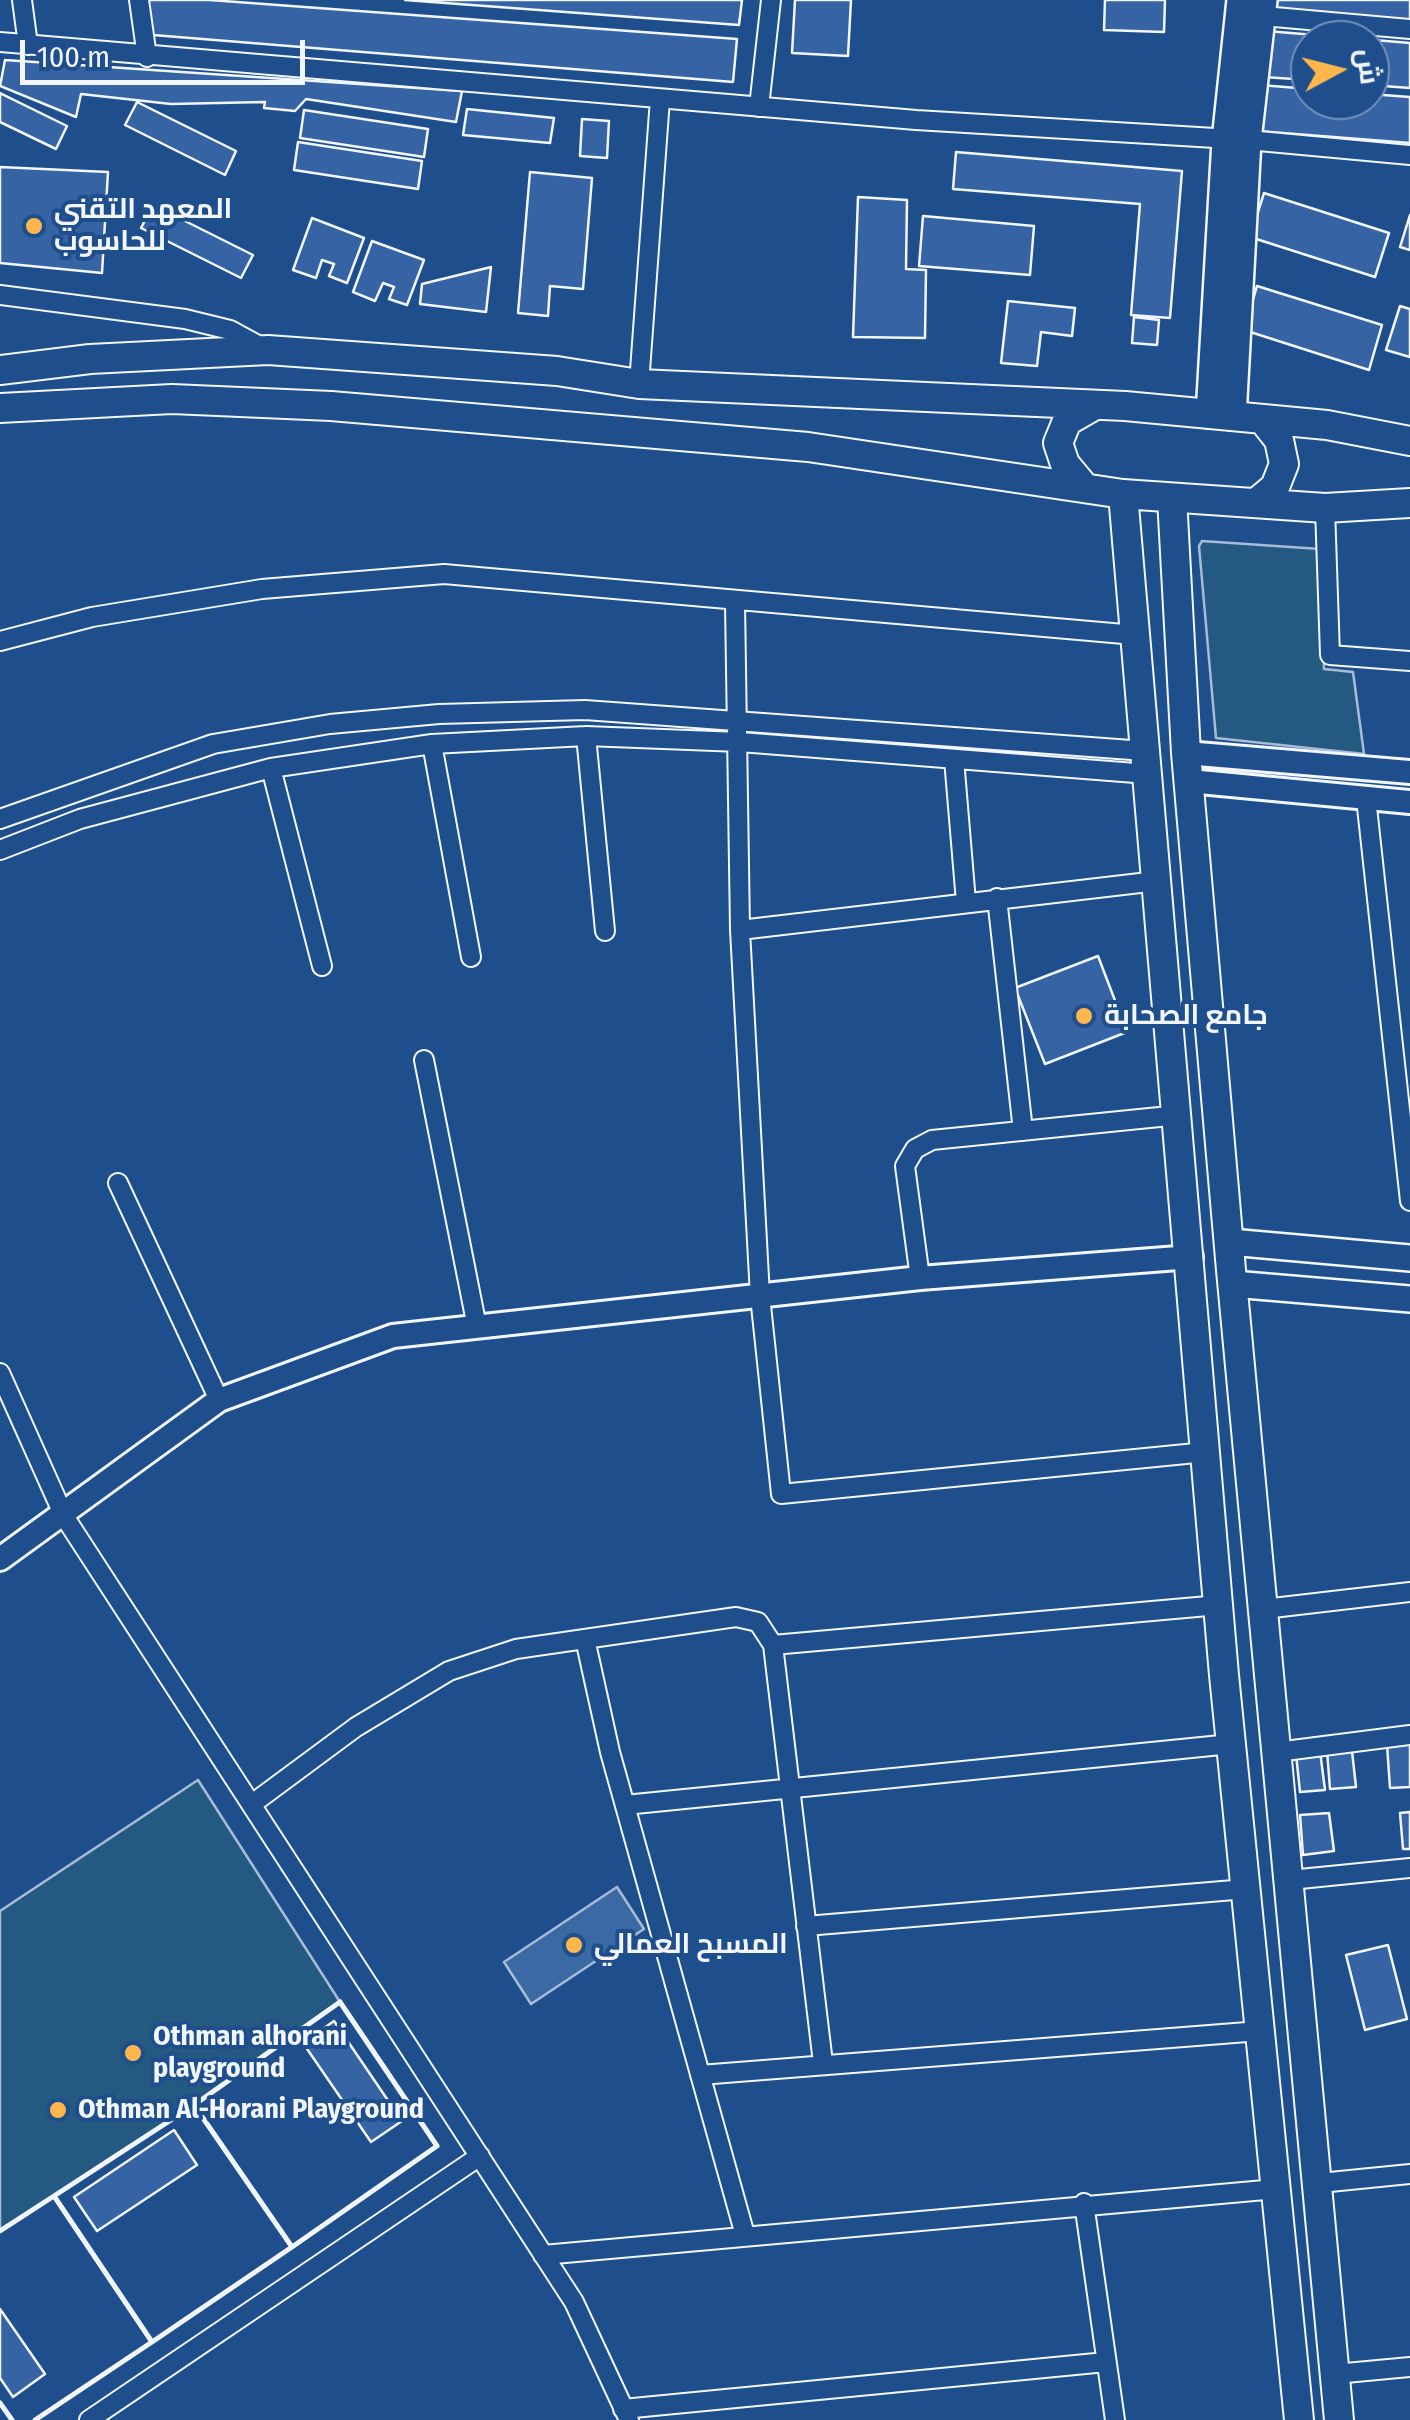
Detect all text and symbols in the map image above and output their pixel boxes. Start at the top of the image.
scale bar [25,20,310,82]
north arrow [1290,20,1390,120]
text: 100 m [37,39,110,75]
text: ش [1350,47,1387,86]
place label: المعهد التقني للحاسوب [54,193,232,259]
marker: المعهد التقني للحاسوب [23,215,45,237]
place label: جامع الصحابة [1104,999,1268,1033]
marker: جامع الصحابة [1073,1005,1095,1027]
place label: المسبح العمالي [594,1928,788,1962]
marker: المسبح العمالي [563,1934,585,1956]
place label: Othman alhorani playground [153,2020,347,2086]
marker: Othman alhorani playground [122,2042,144,2064]
place label: Othman Al-Horani Playground [78,2093,424,2127]
marker: Othman Al-Horani Playground [47,2099,69,2121]

